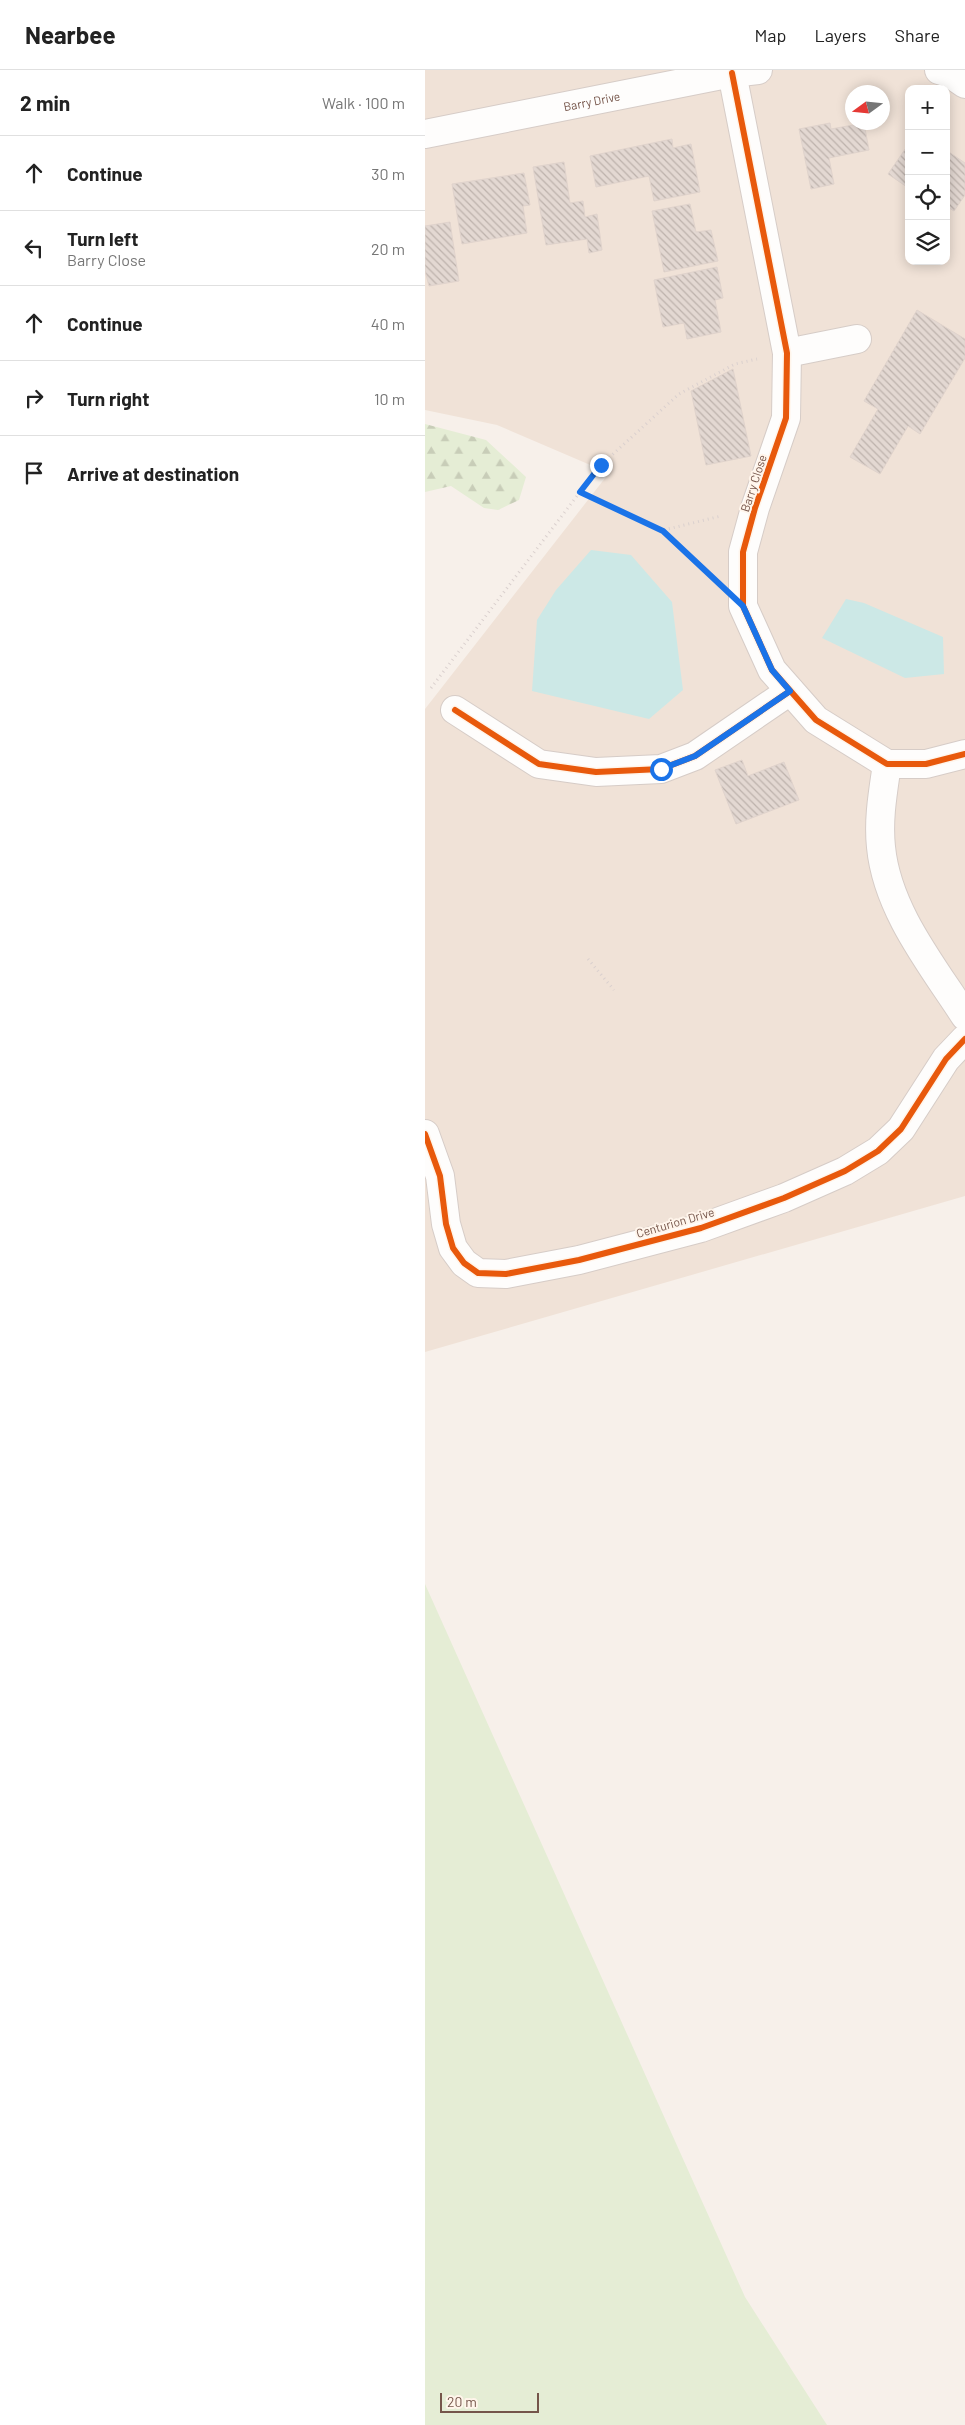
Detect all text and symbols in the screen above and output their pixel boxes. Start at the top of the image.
text: Nearbee [25,20,116,49]
text: Map [754,24,786,46]
text: Layers [814,24,867,46]
text: Share [895,24,940,46]
north arrow [845,85,890,130]
map controls [905,85,950,265]
button: + [905,85,950,130]
street label: Barry Drive [562,88,621,113]
text: 2 min [20,90,70,115]
text: Walk · 100 m [322,93,405,112]
button: − [905,130,950,175]
icon: ahead [20,159,48,187]
text: Continue [67,162,143,185]
text: 30 m [371,164,405,183]
button: locate [905,175,950,220]
button: layers [905,220,950,265]
text: Turn left [67,227,138,250]
icon: left [20,234,48,262]
text: 20 m [371,239,405,258]
text: Barry Close [67,250,146,269]
icon: ahead [20,309,48,337]
text: Continue [67,312,143,335]
text: 40 m [371,314,405,333]
icon: right [20,384,48,412]
text: Turn right [67,387,149,410]
text: 10 m [374,389,405,408]
street label: Barry Close [737,453,769,513]
route end [590,454,613,477]
icon: arrive [20,459,48,487]
text: Arrive at destination [67,462,239,485]
route start [650,758,673,781]
street label: Centurion Drive [634,1204,716,1240]
scale bar [440,2390,539,2413]
text: 20 m [447,2393,477,2410]

